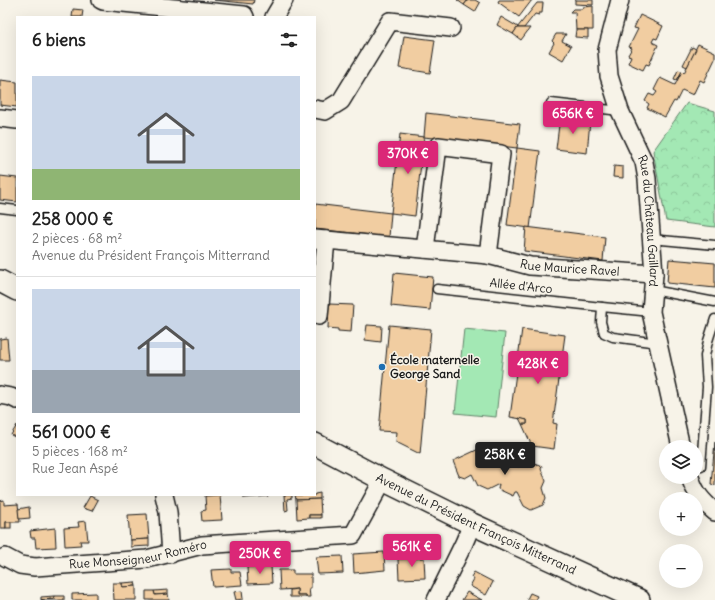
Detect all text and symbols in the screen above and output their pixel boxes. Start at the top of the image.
text: 6 biens [32,29,86,51]
icon: filters [278,29,300,51]
pin: 656K € [540,101,606,135]
icon: home [130,102,202,174]
text: 656K € [552,105,594,122]
pin: 370K € [375,141,441,175]
text: 370K € [387,145,429,162]
street label: Rue du Château Gaillard [635,153,662,287]
text: 258 000 € [32,208,113,230]
text: 2 pièces · 68 m² [32,230,122,247]
text: Avenue du Président François Mitterrand [32,247,270,264]
street label: Rue Maurice Ravel [519,256,620,279]
street label: Allée d'Arco [489,275,553,296]
icon: home [130,315,202,387]
pin: 428K € [505,351,571,385]
place label: École maternelle George Sand [390,352,480,382]
text: 428K € [517,355,559,372]
marker: École maternelle George Sand [377,362,387,372]
text: 561 000 € [32,421,111,443]
map controls [659,440,703,588]
button: layers [659,440,703,484]
pin: 258K € [472,442,538,476]
text: 5 pièces · 168 m² [32,443,128,460]
text: 258K € [484,446,526,463]
text: Rue Jean Aspé [32,460,118,477]
street label: Avenue du Président François Mitterrand [374,470,579,577]
button: + [659,492,703,536]
pin: 561K € [379,534,445,568]
street label: Rue Monseigneur Roméro [68,537,207,572]
text: 561K € [392,538,432,555]
pin: 250K € [227,541,293,575]
button: − [659,544,703,588]
text: 250K € [239,545,281,562]

